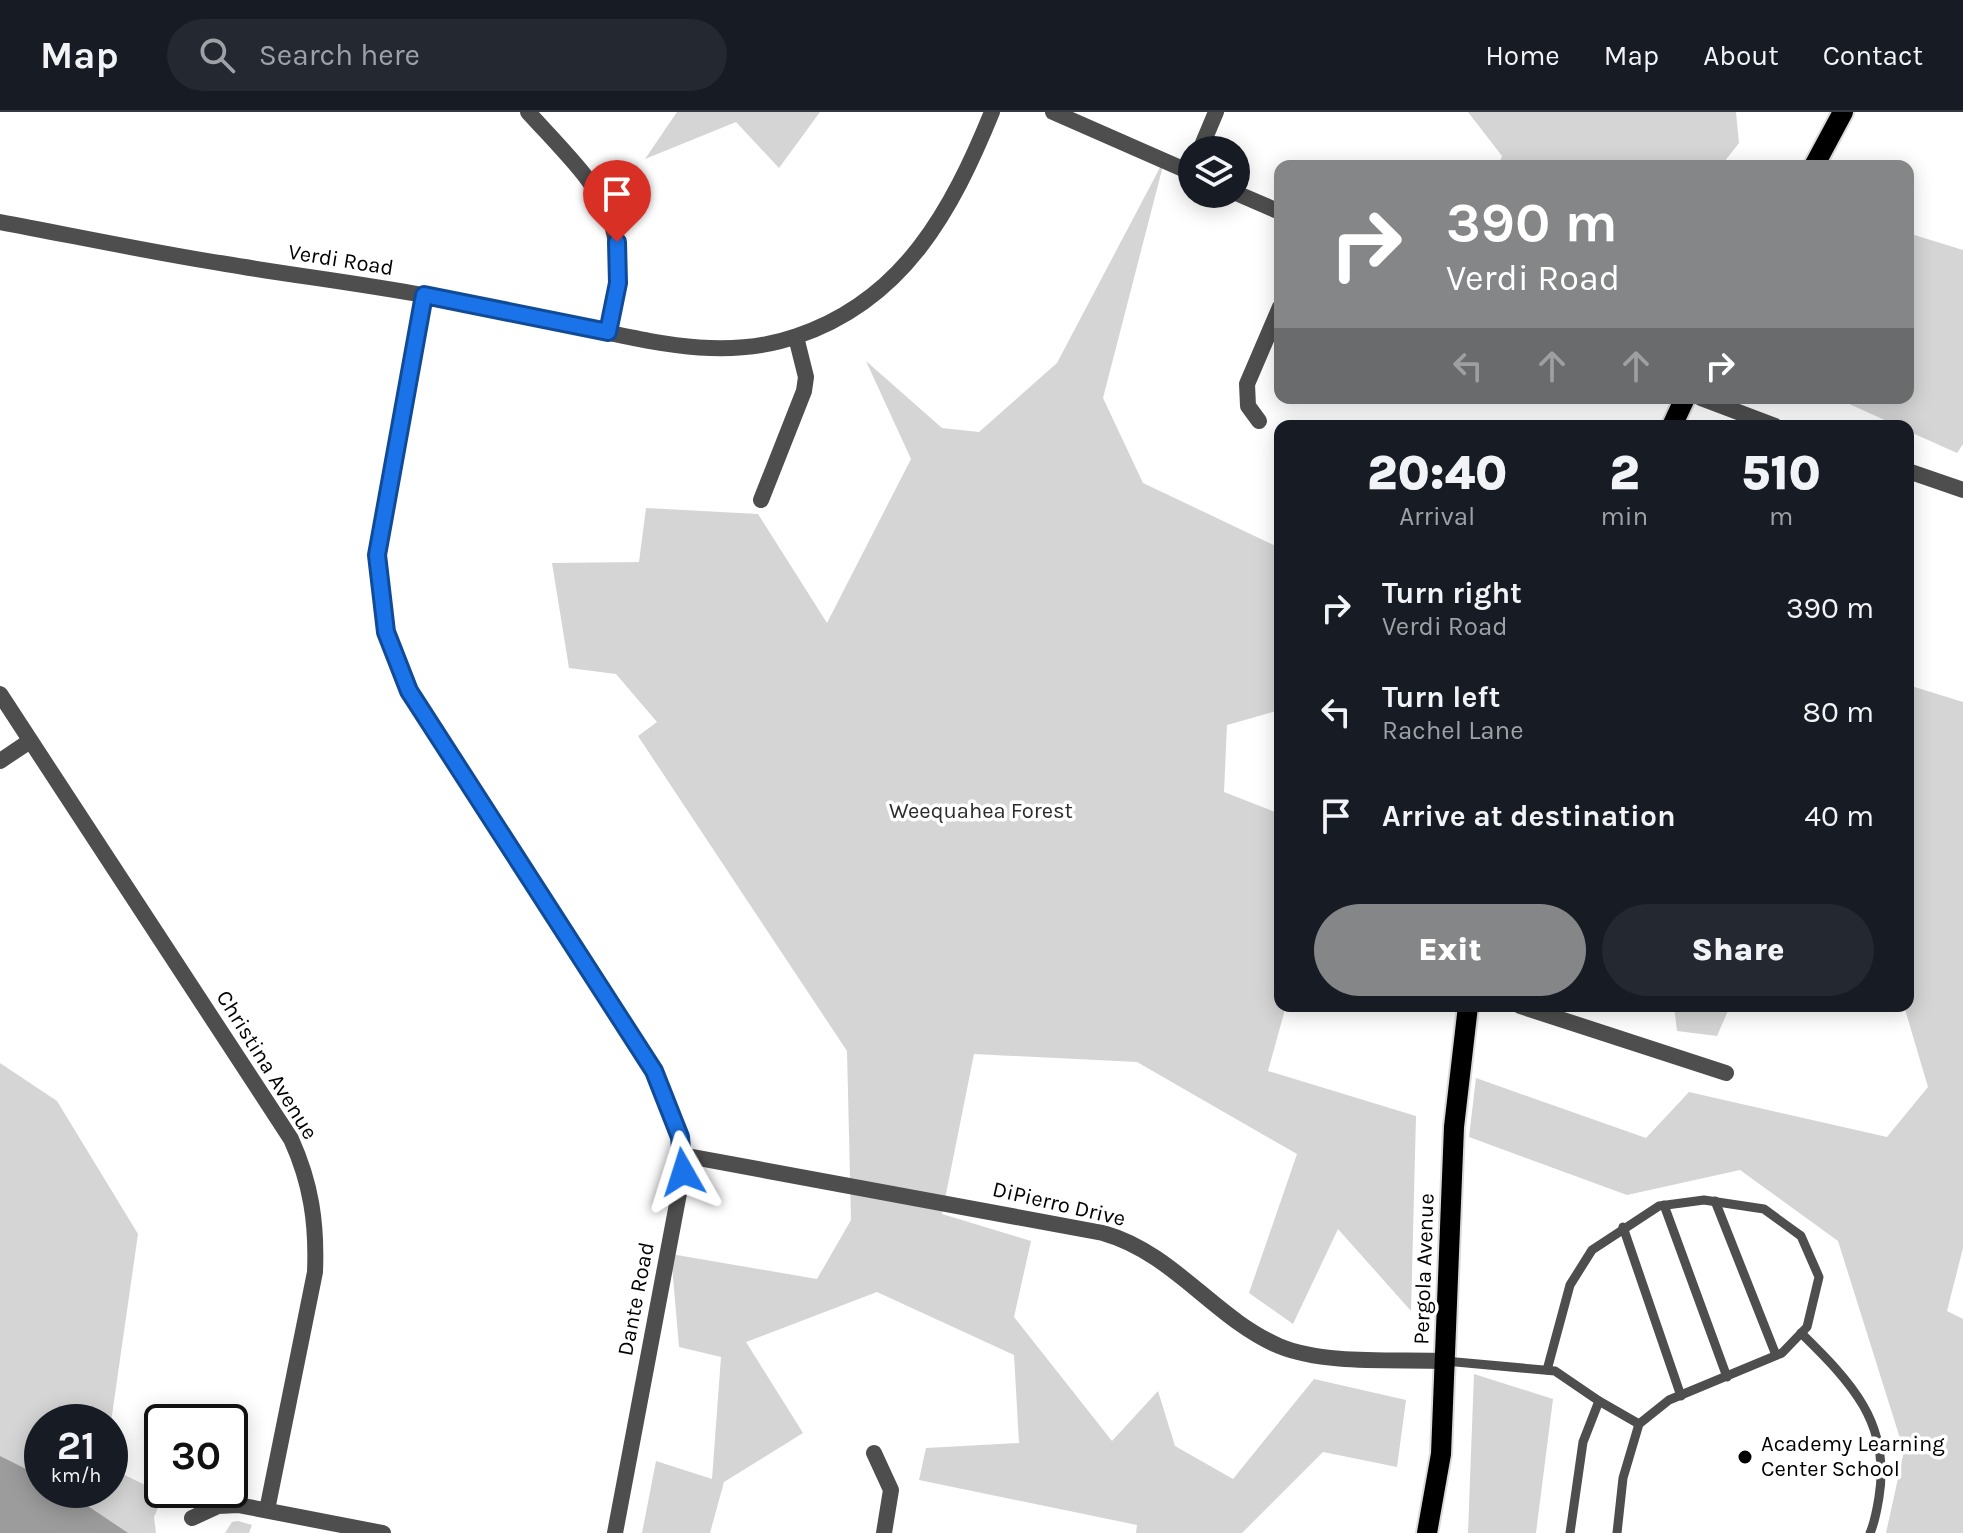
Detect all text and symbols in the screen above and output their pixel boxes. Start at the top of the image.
search box [167,19,727,91]
text: Map [40,33,119,78]
icon: search [195,33,239,77]
text: Search here [259,37,420,73]
text: Home [1485,39,1560,72]
text: Map [1604,39,1659,72]
text: About [1703,39,1779,72]
text: Contact [1823,39,1923,72]
map controls [1178,136,1250,208]
button: layers [1178,136,1250,208]
pin [583,160,651,242]
icon: arrive [595,172,639,216]
text: 390 m [1446,190,1618,255]
icon: right [1314,192,1418,296]
street label: Verdi Road [286,239,396,281]
text: Verdi Road [1446,257,1620,299]
icon: left [1446,344,1490,388]
icon: ahead [1530,344,1574,388]
icon: ahead [1614,344,1658,388]
icon: right [1698,344,1742,388]
text: 20:40 [1367,445,1507,501]
text: 2 [1609,445,1640,501]
text: 510 [1741,445,1821,501]
text: Arrival [1399,501,1475,532]
text: min [1600,501,1648,532]
text: m [1769,501,1793,532]
text: Turn right [1382,575,1522,611]
icon: right [1314,586,1358,630]
text: 390 m [1786,590,1874,626]
text: Verdi Road [1382,611,1508,642]
text: Turn left [1382,679,1500,715]
icon: left [1314,690,1358,734]
text: 80 m [1803,694,1874,730]
text: Rachel Lane [1382,715,1524,746]
icon: arrive [1314,794,1358,838]
park label: Weequahea Forest [889,798,1073,824]
text: Arrive at destination [1382,798,1676,834]
text: 40 m [1804,798,1874,834]
button: Exit [1314,904,1586,996]
button: Share [1602,904,1874,996]
street label: Christina Avenue [211,986,323,1144]
position arrow [641,1130,725,1214]
street label: DiPierro Drive [990,1176,1128,1232]
street label: Pergola Avenue [1408,1193,1440,1345]
street label: Dante Road [612,1240,660,1358]
speed limit sign: 30 [144,1404,248,1508]
text: 21 [57,1422,95,1469]
place label: Academy Learning Center School [1761,1431,1945,1482]
marker: Academy Learning Center School [1736,1448,1754,1466]
text: km/h [51,1464,101,1487]

